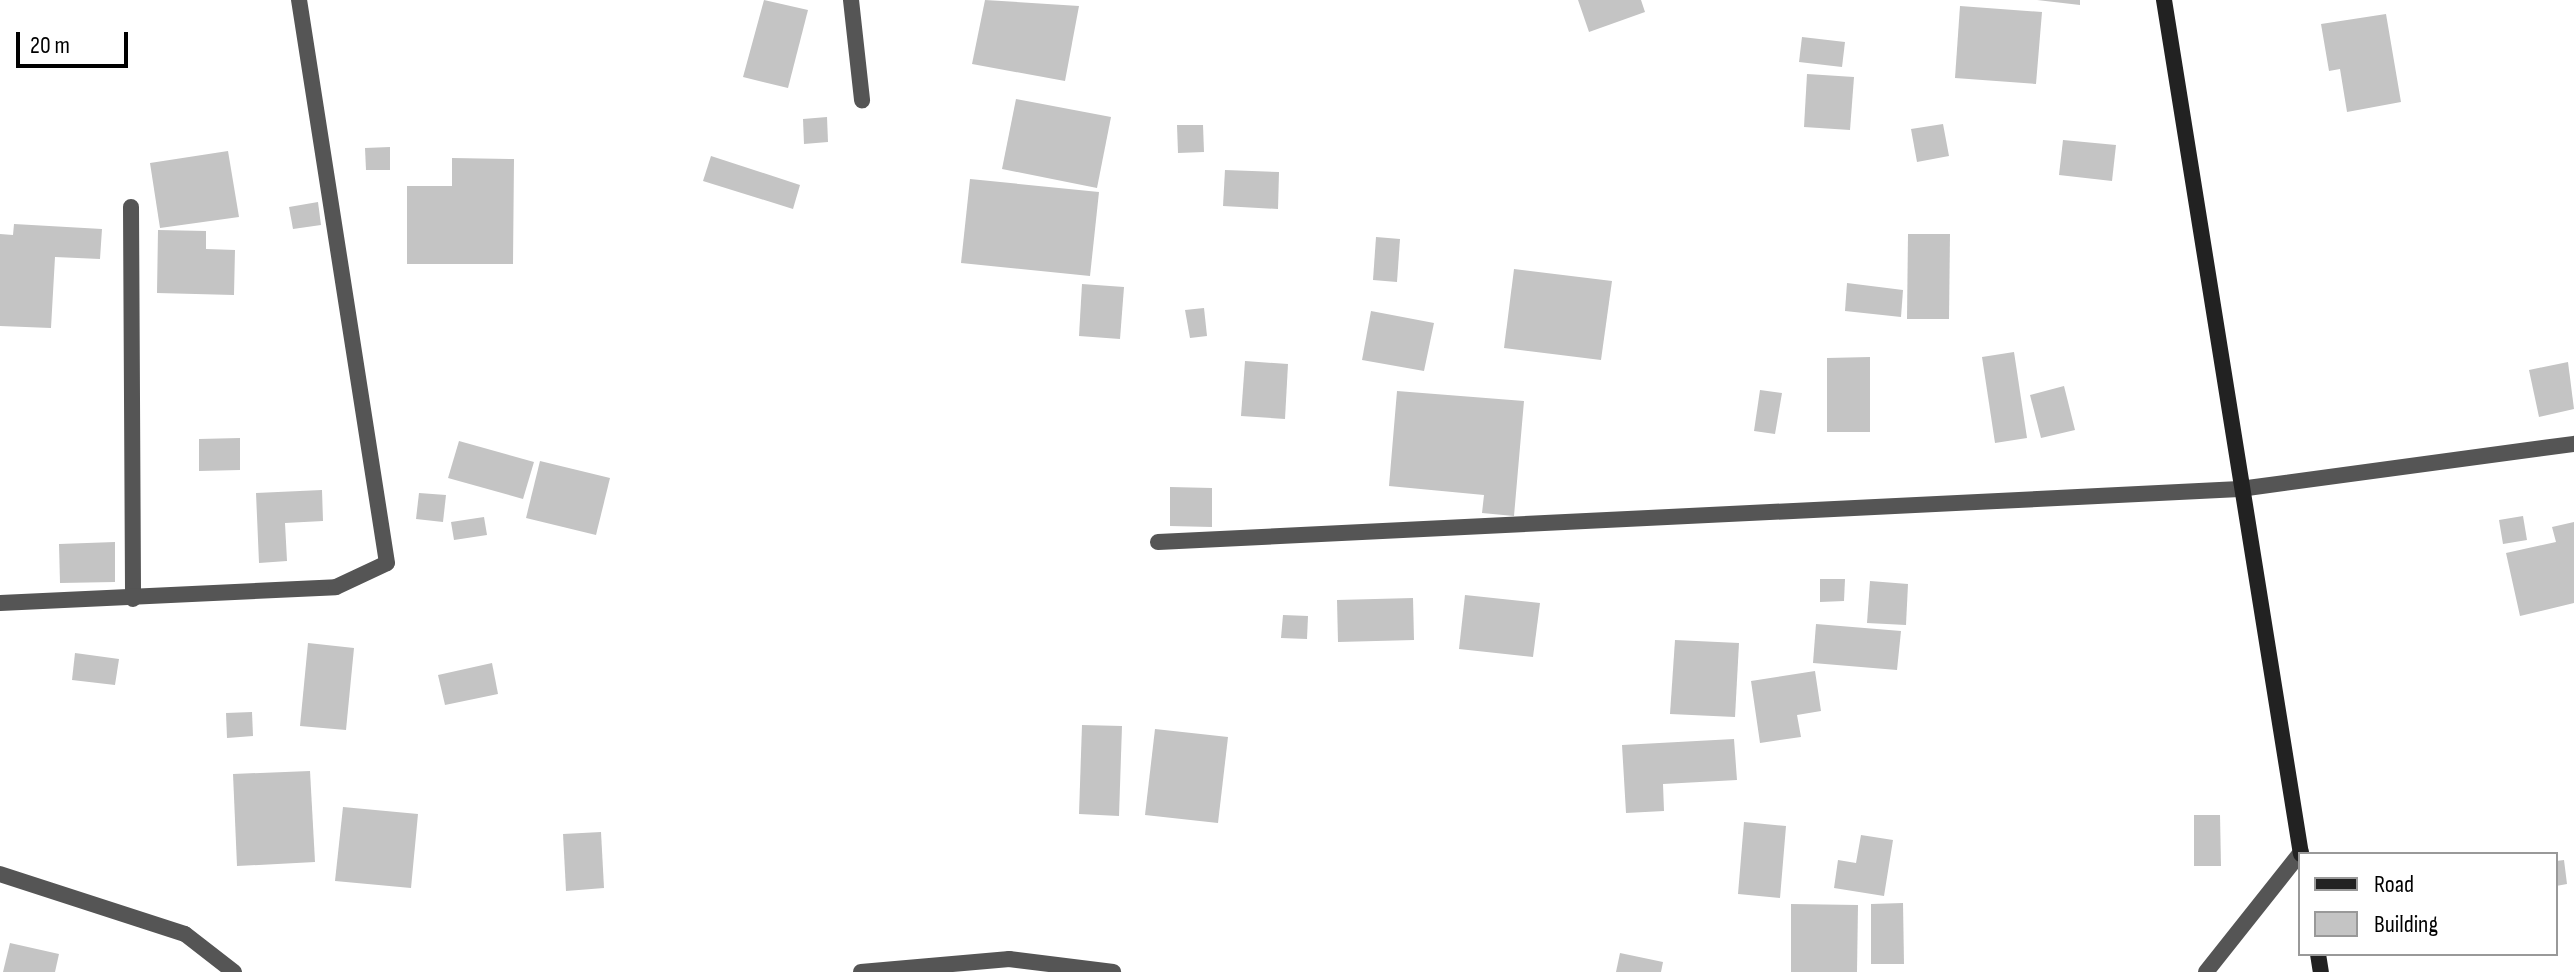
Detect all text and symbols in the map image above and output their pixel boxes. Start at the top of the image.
scale bar [20,16,132,66]
text: 20 m [30,31,70,60]
legend [2298,852,2558,956]
text: Road [2374,870,2414,899]
text: Building [2374,910,2438,939]

